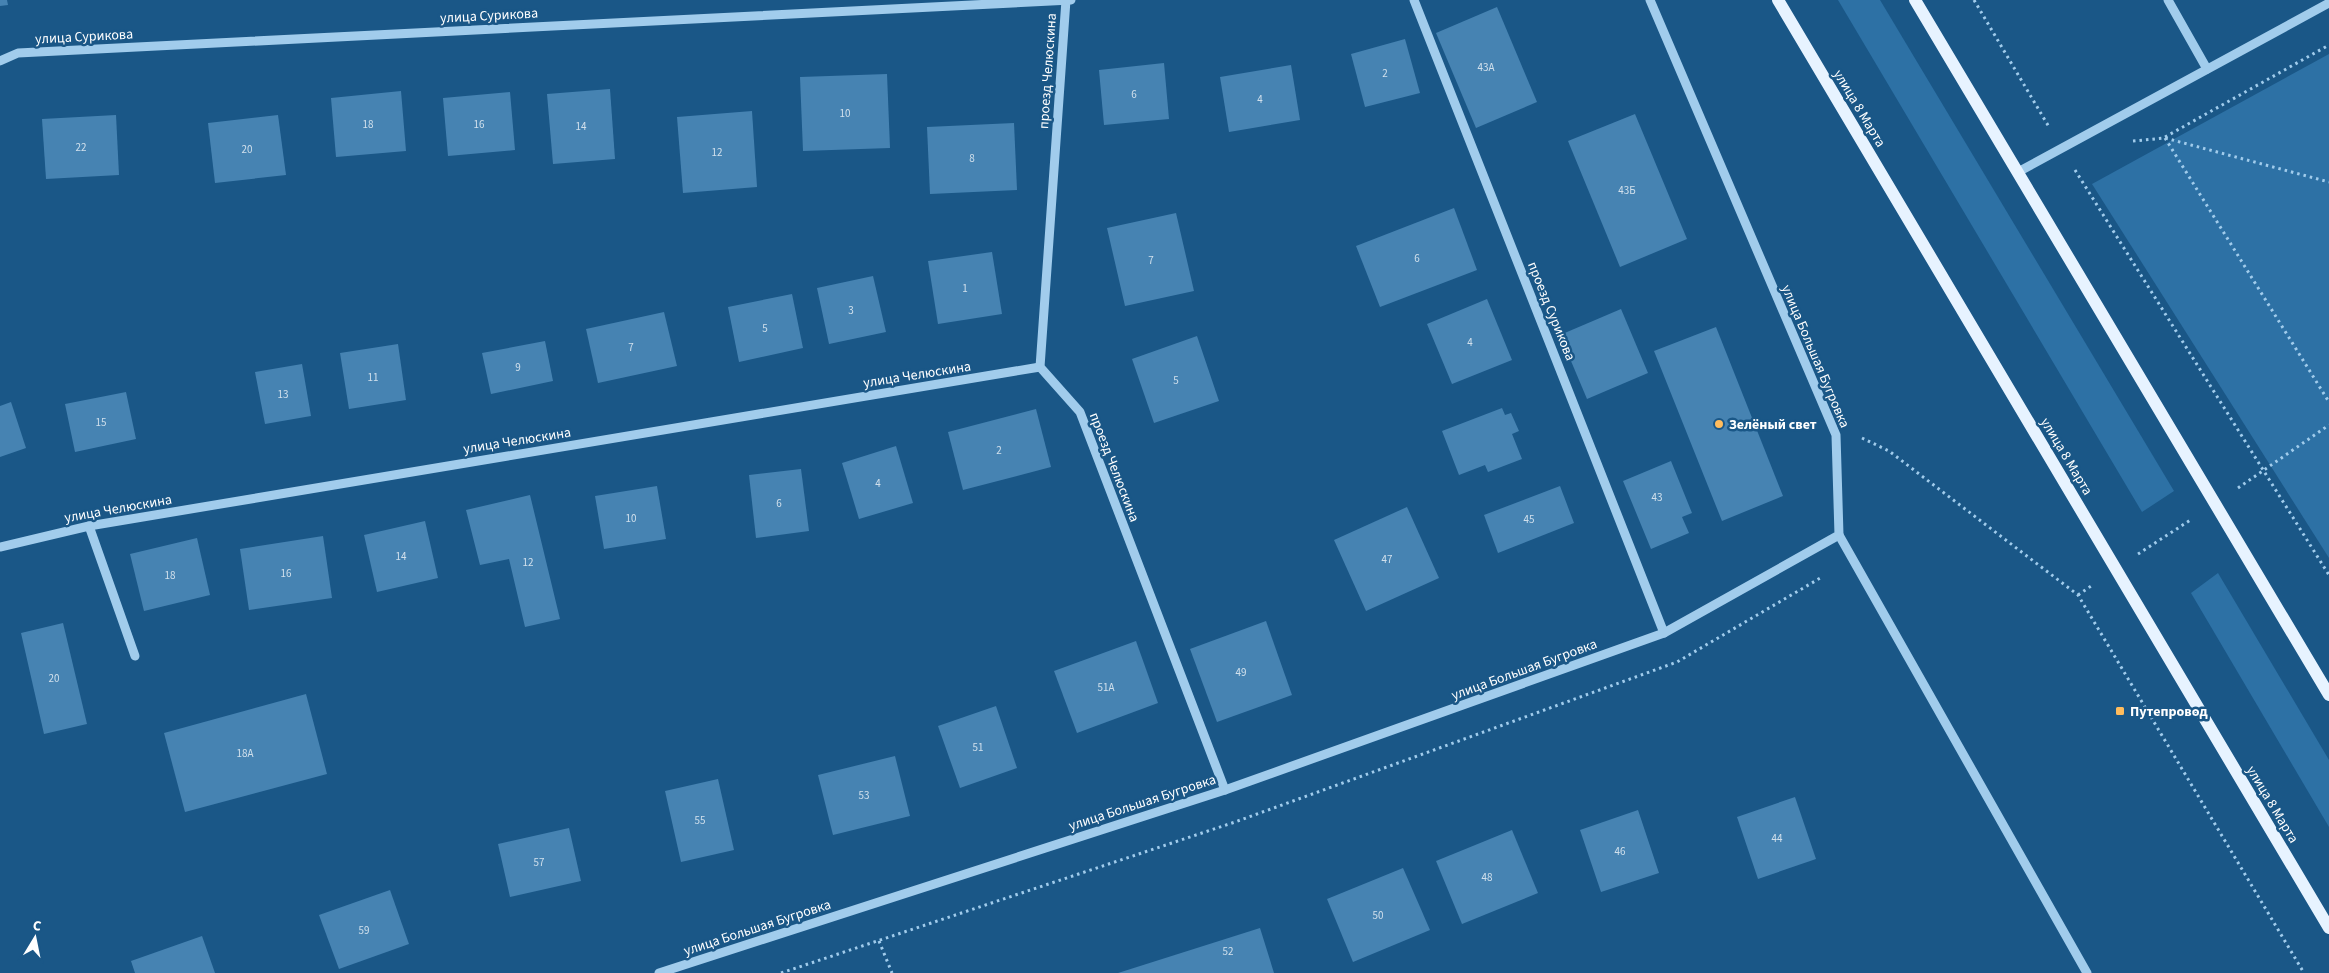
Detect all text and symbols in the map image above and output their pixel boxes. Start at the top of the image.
street label: улица Сурикова [440,3,538,29]
street label: проезд Челюскина [1034,13,1062,130]
street label: улица Сурикова [35,24,133,50]
house number: 43А [1478,60,1494,75]
house number: 2 [1382,66,1388,81]
street label: улица 8 Марта [1828,66,1890,151]
house number: 6 [1131,87,1137,102]
house number: 4 [1257,92,1263,107]
house number: 10 [840,106,850,121]
house number: 18 [363,117,374,132]
house number: 16 [474,117,485,132]
house number: 14 [576,119,587,134]
house number: 22 [76,140,86,155]
house number: 20 [242,142,252,157]
house number: 12 [712,145,722,160]
house number: 8 [969,151,975,166]
house number: 43Б [1618,183,1636,198]
house number: 6 [1414,251,1420,266]
house number: 7 [1148,253,1154,268]
street label: проезд Сурикова [1522,259,1580,364]
house number: 1 [962,281,968,296]
street label: улица Большая Бугровка [1776,282,1854,431]
house number: 3 [848,303,854,318]
house number: 5 [762,321,768,336]
house number: 4 [1467,335,1473,350]
house number: 7 [628,340,634,355]
street label: улица Челюскина [862,357,972,393]
house number: 9 [515,360,521,375]
house number: 11 [368,370,378,385]
house number: 5 [1173,373,1179,388]
house number: 13 [278,387,288,402]
street label: проезд Челюскина [1084,410,1144,525]
street label: улица 8 Марта [2035,414,2097,499]
house number: 15 [96,415,106,430]
place label: Зелёный свет [1729,415,1817,435]
marker: Зелёный свет [1713,418,1725,430]
street label: улица Челюскина [462,423,572,459]
house number: 2 [996,443,1002,458]
house number: 4 [875,476,881,491]
street label: улица Челюскина [63,490,173,528]
house number: 43 [1652,490,1662,505]
house number: 6 [776,496,782,511]
house number: 10 [626,511,636,526]
house number: 45 [1524,512,1534,527]
house number: 14 [396,549,407,564]
house number: 47 [1382,552,1392,567]
house number: 12 [523,555,533,570]
house number: 16 [281,566,292,581]
house number: 18 [165,568,176,583]
street label: улица Большая Бугровка [1449,634,1600,706]
house number: 49 [1236,665,1246,680]
house number: 20 [49,671,59,686]
house number: 51А [1098,680,1114,695]
place label: Путепровод [2130,702,2208,722]
marker: Путепровод [2114,705,2126,717]
house number: 51 [973,740,983,755]
house number: 18А [237,746,253,761]
street label: улица 8 Марта [2241,762,2303,847]
street label: улица Большая Бугровка [1066,770,1218,836]
house number: 53 [859,788,869,803]
house number: 55 [695,813,705,828]
house number: 44 [1772,831,1783,846]
house number: 46 [1615,844,1626,859]
house number: 57 [534,855,544,870]
house number: 48 [1482,870,1493,885]
street label: улица Большая Бугровка [681,895,833,961]
house number: 50 [1373,908,1383,923]
north arrow [10,913,60,963]
text: С [31,916,43,937]
house number: 59 [359,923,369,938]
house number: 52 [1223,944,1233,959]

